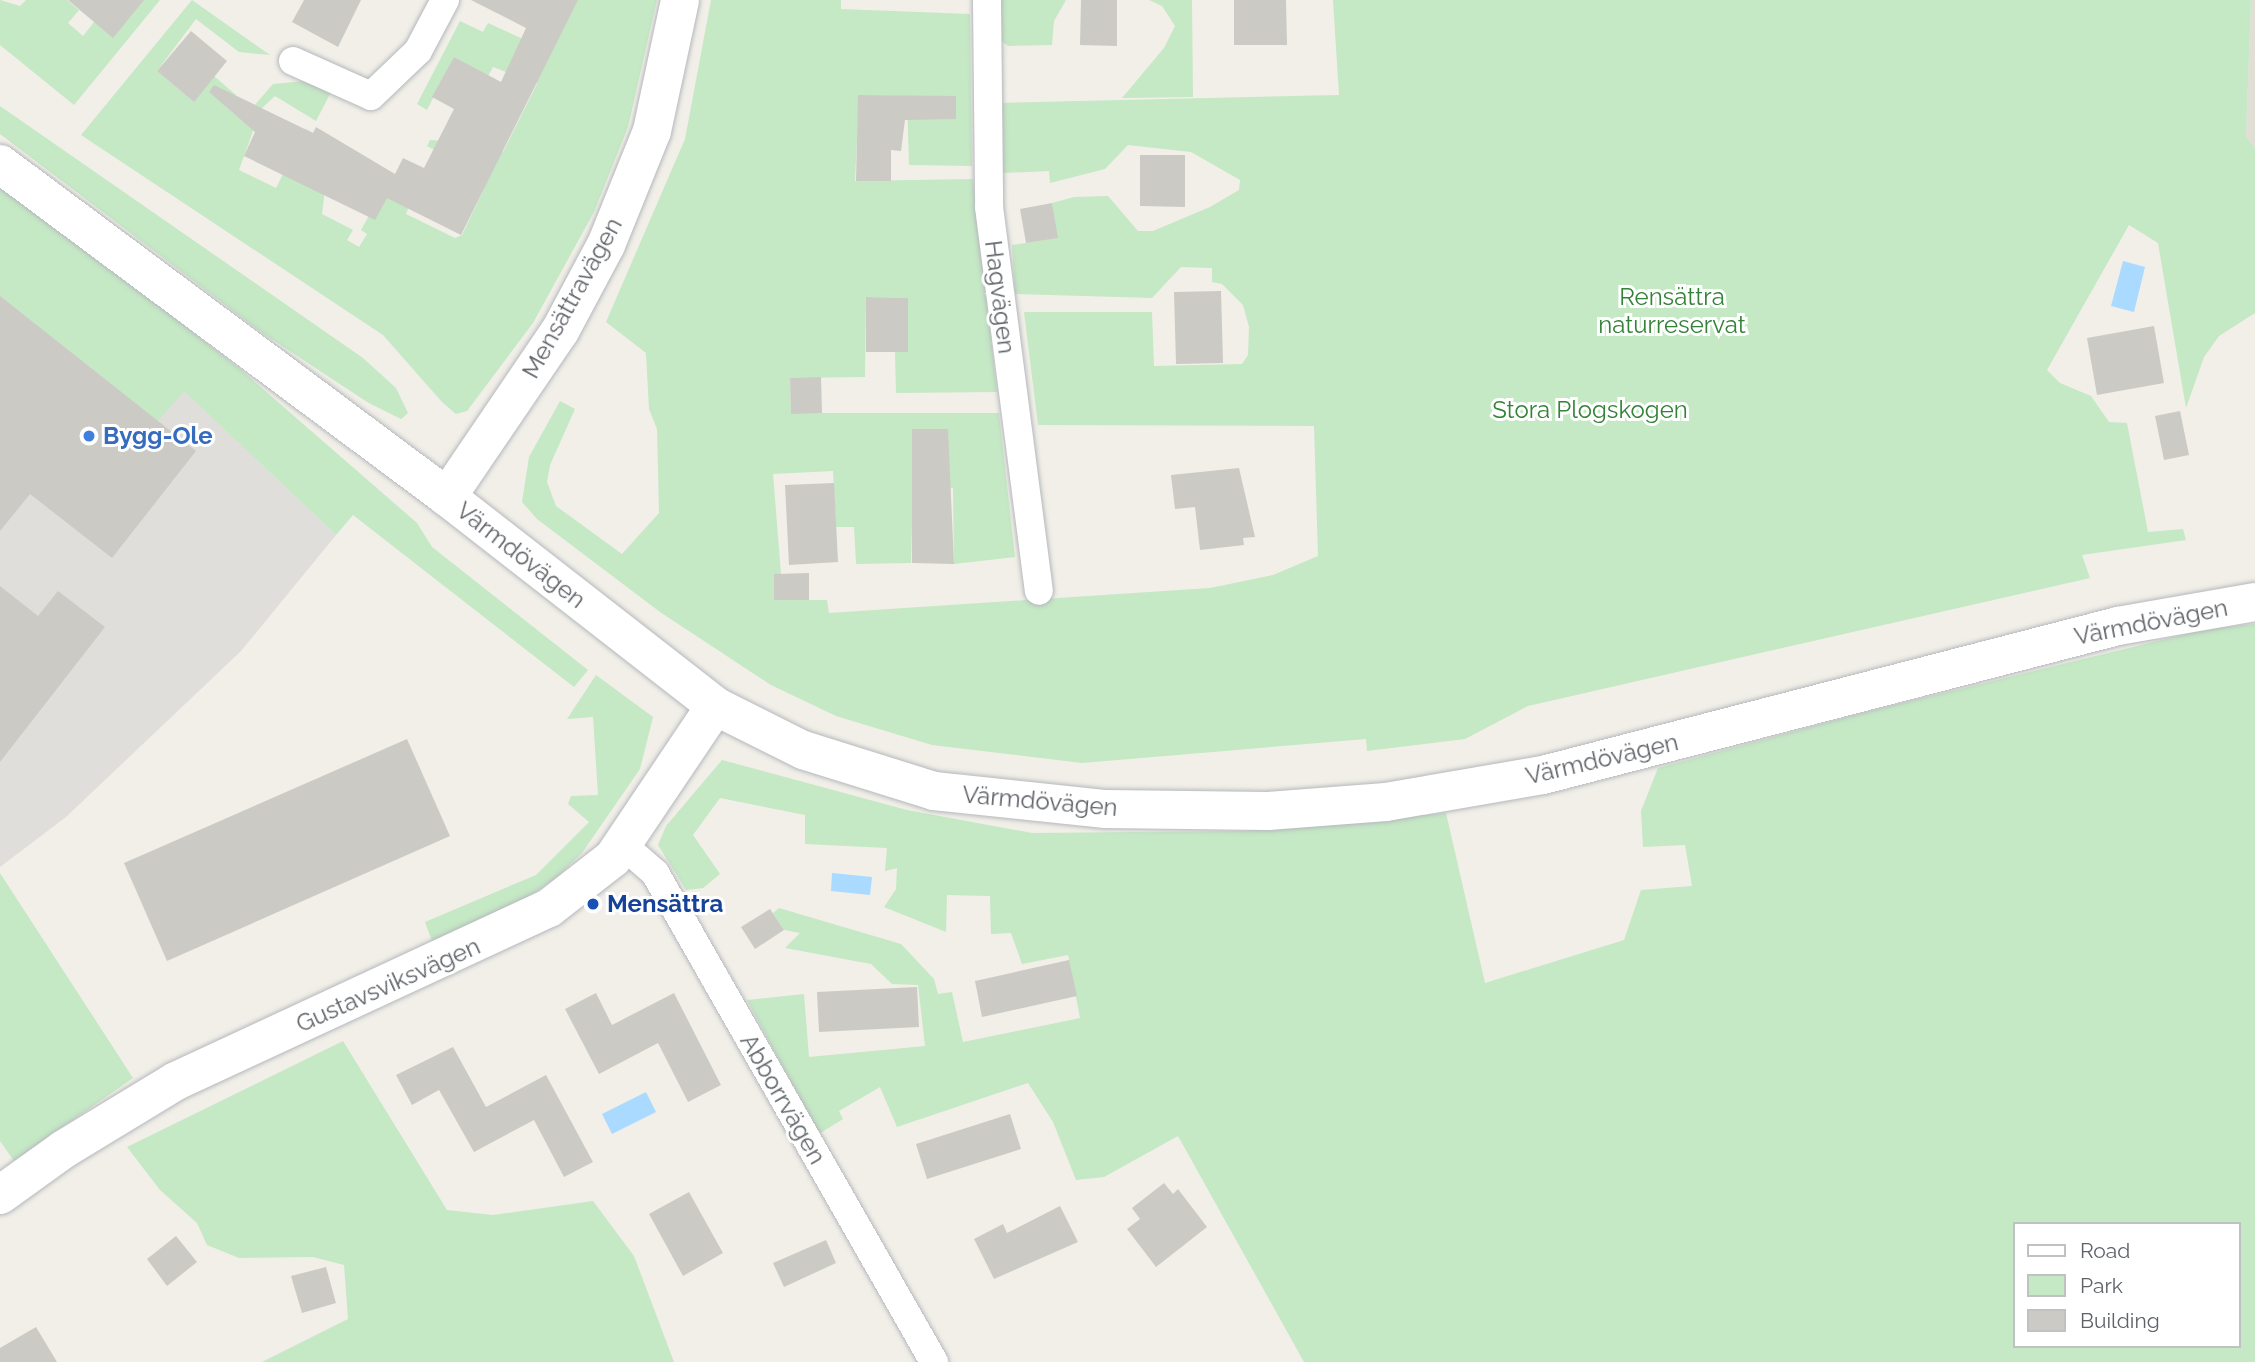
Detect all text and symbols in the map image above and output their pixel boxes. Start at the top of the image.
street label: Mensättravägen [516,213,628,383]
street label: Hagvägen [979,239,1021,355]
park label: Rensättra naturreservat [1598,283,1746,339]
park label: Stora Plogskogen [1492,396,1688,424]
place label: Bygg-Ole [103,422,213,450]
marker: Bygg-Ole [81,428,97,444]
street label: Värmdövägen [451,496,591,614]
street label: Värmdövägen [2072,593,2230,651]
street label: Värmdövägen [1523,727,1681,791]
street label: Värmdövägen [961,780,1119,822]
place label: Mensättra [607,890,723,918]
marker: Mensättra [585,896,601,912]
street label: Gustavsviksvägen [292,932,484,1038]
street label: Abborrvägen [734,1029,832,1169]
legend [2014,1222,2241,1348]
text: Road [2080,1238,2130,1263]
text: Park [2080,1273,2123,1298]
text: Building [2080,1308,2160,1333]

